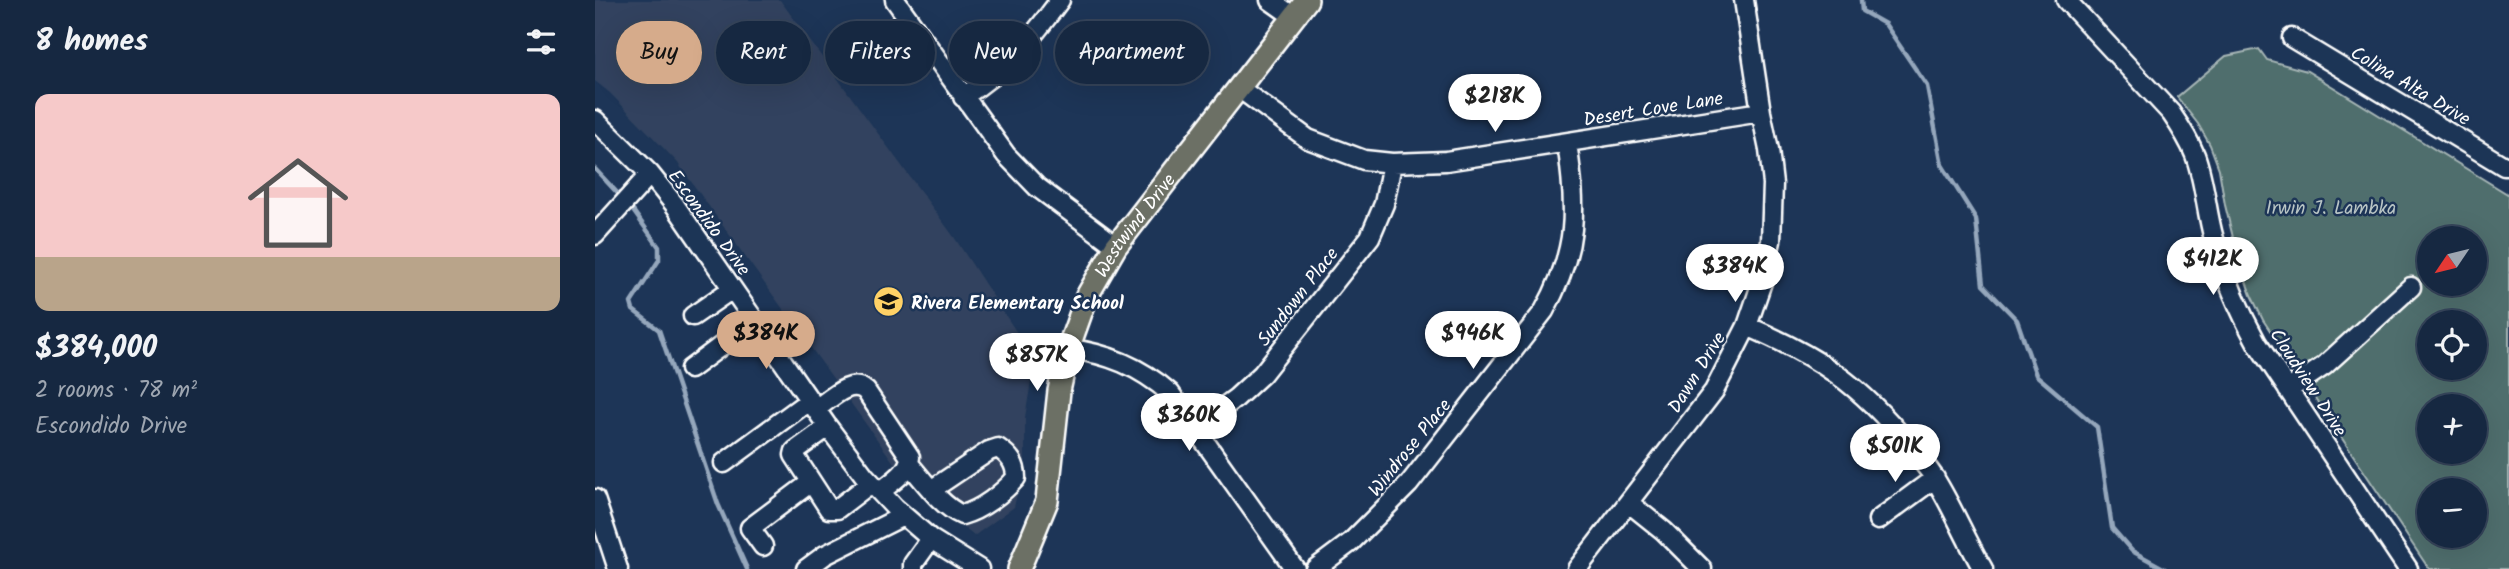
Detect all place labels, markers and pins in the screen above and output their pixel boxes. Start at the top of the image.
pin: $218K [1446,74,1544,134]
pin: $412K [2164,238,2262,297]
pin: $384K [1686,244,1784,304]
school or university icon: Rivera Elementary School [871,285,905,319]
place label: Rivera Elementary School [911,289,1125,319]
pin: $384K [717,312,815,371]
pin: $946K [1424,312,1522,371]
pin: $857K [988,334,1086,393]
pin: $360K [1140,393,1238,453]
pin: $501K [1846,424,1944,484]

